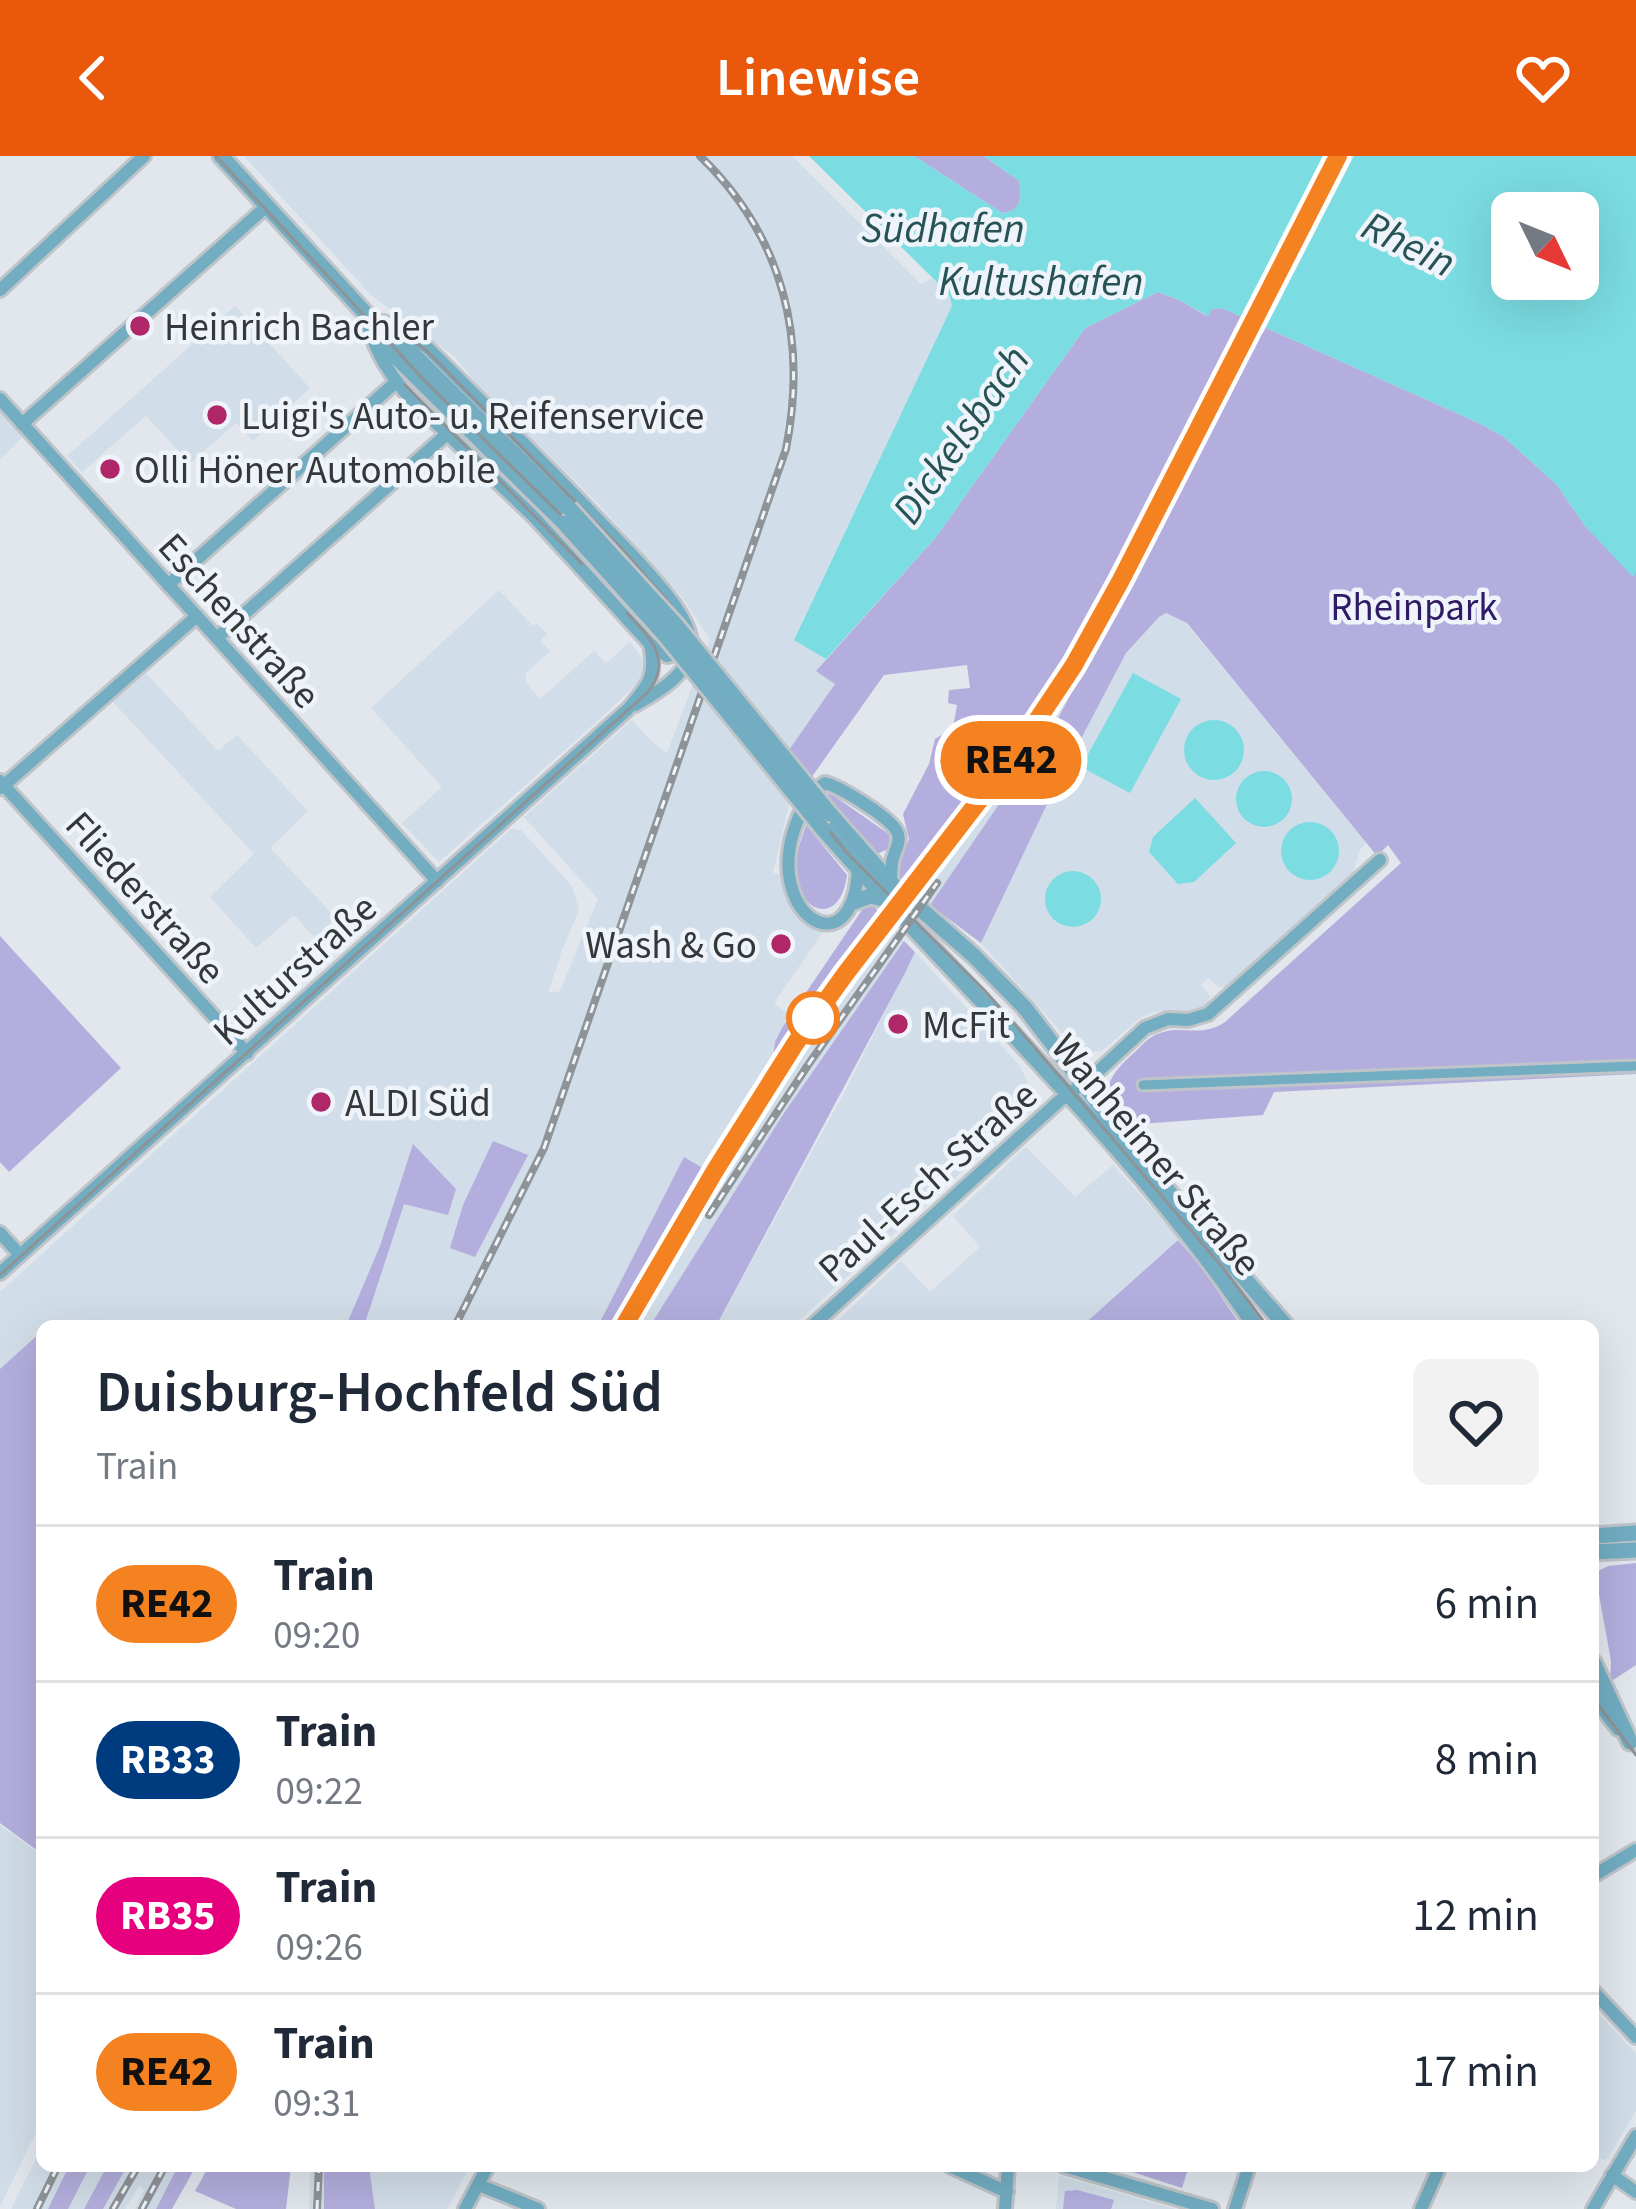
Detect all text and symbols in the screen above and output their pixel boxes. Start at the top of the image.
text: Linewise [716,40,920,117]
icon: back [60,45,126,111]
icon: heart [1510,45,1576,111]
north arrow [1491,192,1599,300]
map controls [1491,192,1599,300]
water label: Rhein [1351,196,1465,293]
water label: Südhafen [861,199,1025,259]
water label: Kultushafen [938,252,1144,312]
place label: Heinrich Bachler [164,300,435,356]
marker: Heinrich Bachler [127,313,153,339]
water label: Dickelsbach [878,334,1045,536]
place label: Luigi's Auto- u. Reifenservice [241,389,704,445]
marker: Luigi's Auto- u. Reifenservice [204,402,230,428]
place label: Olli Höner Automobile [134,443,496,499]
marker: Olli Höner Automobile [97,456,123,482]
street label: Eschenstraße [144,521,333,722]
park label: Rheinpark [1330,580,1498,636]
line badge: RE42 [927,721,1095,799]
text: RE42 [964,730,1058,790]
street label: Fliederstraße [52,800,237,997]
street label: Kulturstraße [201,881,390,1059]
place label: Wash & Go [585,918,757,974]
marker: Wash & Go [768,931,794,957]
unlabelled marker [788,993,838,1043]
place label: McFit [922,998,1010,1054]
marker: McFit [885,1011,911,1037]
street label: Wanheimer Straße [1037,1022,1274,1289]
street label: Paul-Esch-Straße [806,1069,1050,1296]
place label: ALDI Süd [345,1076,491,1132]
marker: ALDI Süd [308,1089,334,1115]
text: Duisburg-Hochfeld Süd [96,1353,663,1434]
button: heart [1413,1359,1539,1485]
text: Train [96,1439,178,1495]
text: Train [273,1544,375,1608]
text: 6 min [1435,1572,1539,1636]
text: RE42 [120,1574,213,1634]
text: 09:20 [273,1608,360,1664]
text: Train [276,1700,377,1764]
text: 8 min [1435,1728,1539,1792]
text: RB33 [120,1730,216,1790]
text: 09:22 [276,1764,363,1820]
text: Train [276,1856,377,1920]
text: 12 min [1412,1884,1539,1948]
text: RB35 [120,1886,216,1946]
text: 09:26 [276,1920,363,1976]
text: Train [273,2012,375,2076]
text: 17 min [1412,2040,1539,2104]
text: RE42 [120,2042,213,2102]
text: 09:31 [273,2076,360,2132]

